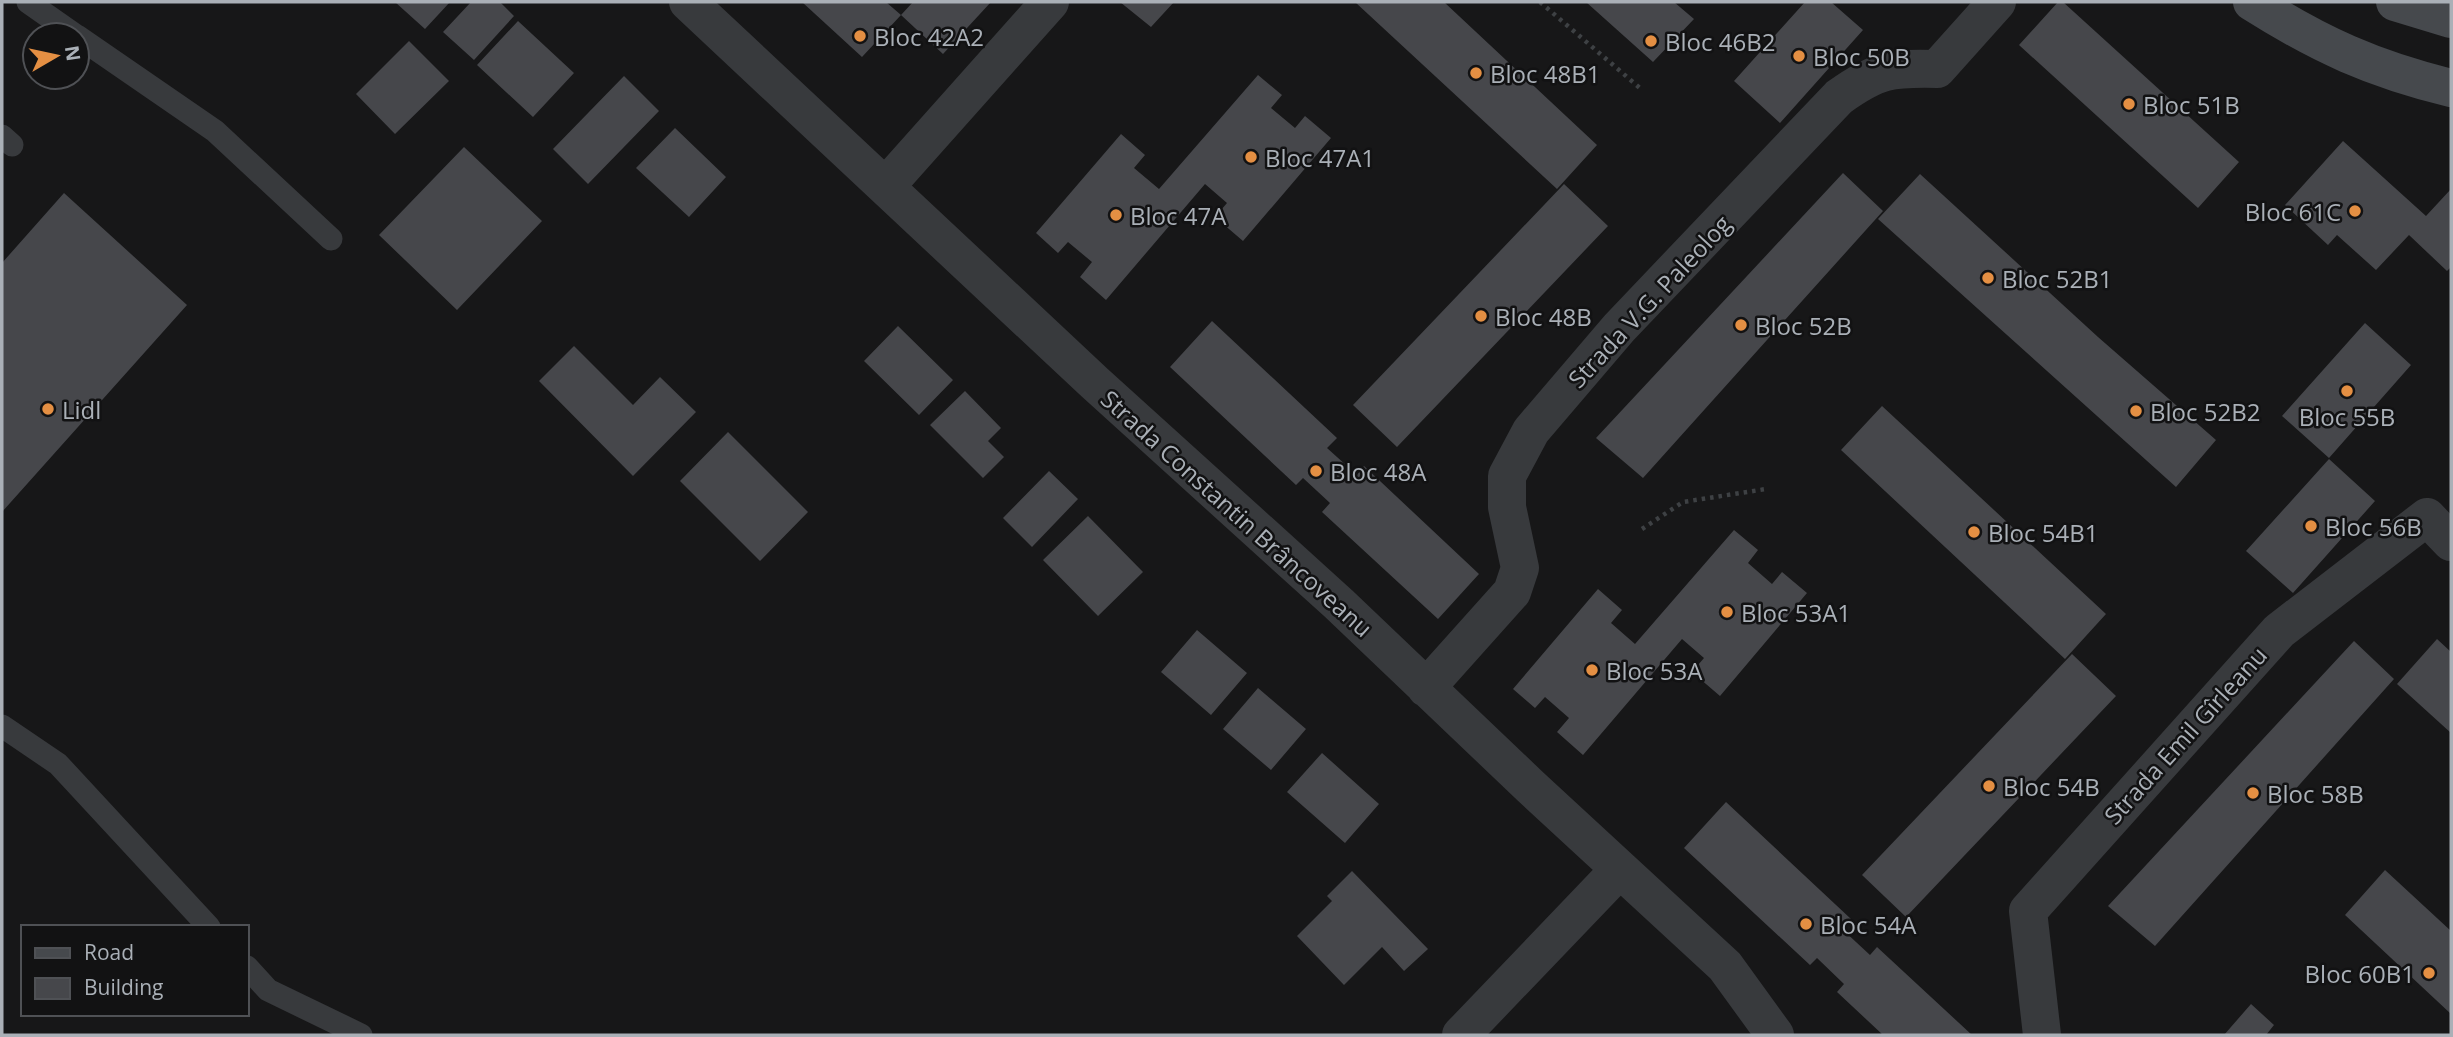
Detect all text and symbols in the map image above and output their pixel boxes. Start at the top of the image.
place label: Bloc 42A2 [874,20,984,53]
north arrow [21,21,91,91]
place label: Bloc 46B2 [1665,25,1775,58]
marker: Bloc 42A2 [852,28,868,44]
marker: Bloc 46B2 [1643,33,1659,49]
place label: Bloc 50B [1813,40,1910,73]
text: N [59,44,87,63]
marker: Bloc 50B [1791,48,1807,64]
place label: Bloc 48B1 [1490,57,1600,90]
marker: Bloc 48B1 [1468,65,1484,81]
place label: Bloc 51B [2143,88,2240,121]
marker: Bloc 51B [2121,96,2137,112]
place label: Bloc 47A1 [1265,141,1375,174]
marker: Bloc 47A1 [1243,149,1259,165]
place label: Bloc 61C [2245,195,2341,228]
place label: Bloc 47A [1130,199,1227,232]
marker: Bloc 61C [2347,203,2363,219]
marker: Bloc 47A [1108,207,1124,223]
street label: Strada V.G. Paleolog [1560,207,1738,395]
place label: Bloc 52B1 [2002,262,2112,295]
marker: Bloc 52B1 [1980,270,1996,286]
place label: Bloc 48B [1495,300,1592,333]
marker: Bloc 48B [1473,308,1489,324]
place label: Bloc 52B [1755,309,1852,342]
marker: Bloc 52B [1733,317,1749,333]
street label: Strada Constantin Brâncoveanu [1094,382,1380,644]
marker: Bloc 55B [2339,383,2355,399]
place label: Lidl [62,393,101,426]
place label: Bloc 52B2 [2150,395,2260,428]
place label: Bloc 55B [2299,400,2395,433]
marker: Lidl [40,401,56,417]
marker: Bloc 52B2 [2128,403,2144,419]
place label: Bloc 48A [1330,455,1427,488]
marker: Bloc 48A [1308,463,1324,479]
place label: Bloc 56B [2325,510,2422,543]
place label: Bloc 54B1 [1988,516,2098,549]
marker: Bloc 56B [2303,518,2319,534]
marker: Bloc 54B1 [1966,524,1982,540]
place label: Bloc 53A1 [1741,596,1851,629]
marker: Bloc 53A1 [1719,604,1735,620]
street label: Strada Emil Gîrleanu [2096,639,2274,831]
place label: Bloc 53A [1606,654,1703,687]
marker: Bloc 53A [1584,662,1600,678]
place label: Bloc 54B [2003,770,2100,803]
place label: Bloc 58B [2267,777,2364,810]
marker: Bloc 54B [1981,778,1997,794]
marker: Bloc 58B [2245,785,2261,801]
place label: Bloc 54A [1820,908,1917,941]
marker: Bloc 54A [1798,916,1814,932]
legend [21,925,248,1016]
text: Road [84,938,134,966]
place label: Bloc 60B1 [2305,957,2415,990]
marker: Bloc 60B1 [2421,965,2437,981]
text: Building [84,973,163,1001]

